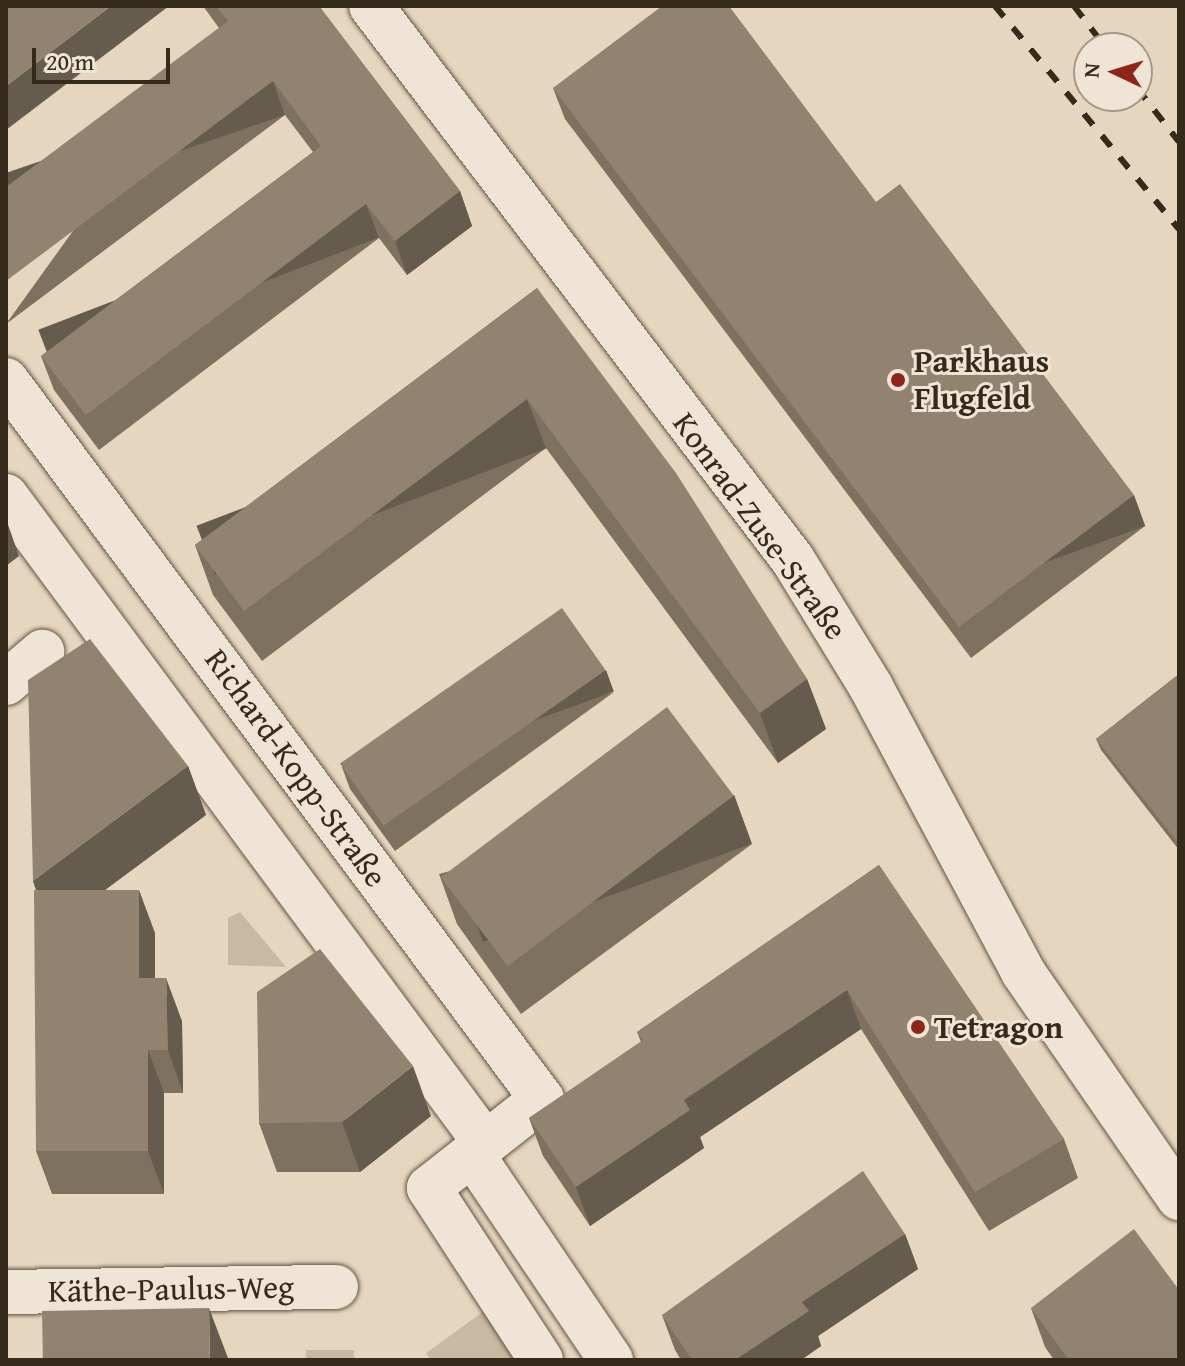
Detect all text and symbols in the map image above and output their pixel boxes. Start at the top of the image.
scale bar [36,32,174,82]
north arrow [1073,32,1153,112]
text: 20 m [46,44,94,79]
text: N [1075,62,1108,79]
place label: Parkhaus Flugfeld [914,343,1049,418]
marker: Parkhaus Flugfeld [889,371,907,389]
street label: Konrad-Zuse-Straße [665,405,855,647]
street label: Richard-Kopp-Straße [197,642,395,894]
place label: Tetragon [934,1008,1063,1046]
marker: Tetragon [909,1018,927,1036]
street label: Käthe-Paulus-Weg [48,1268,294,1310]

